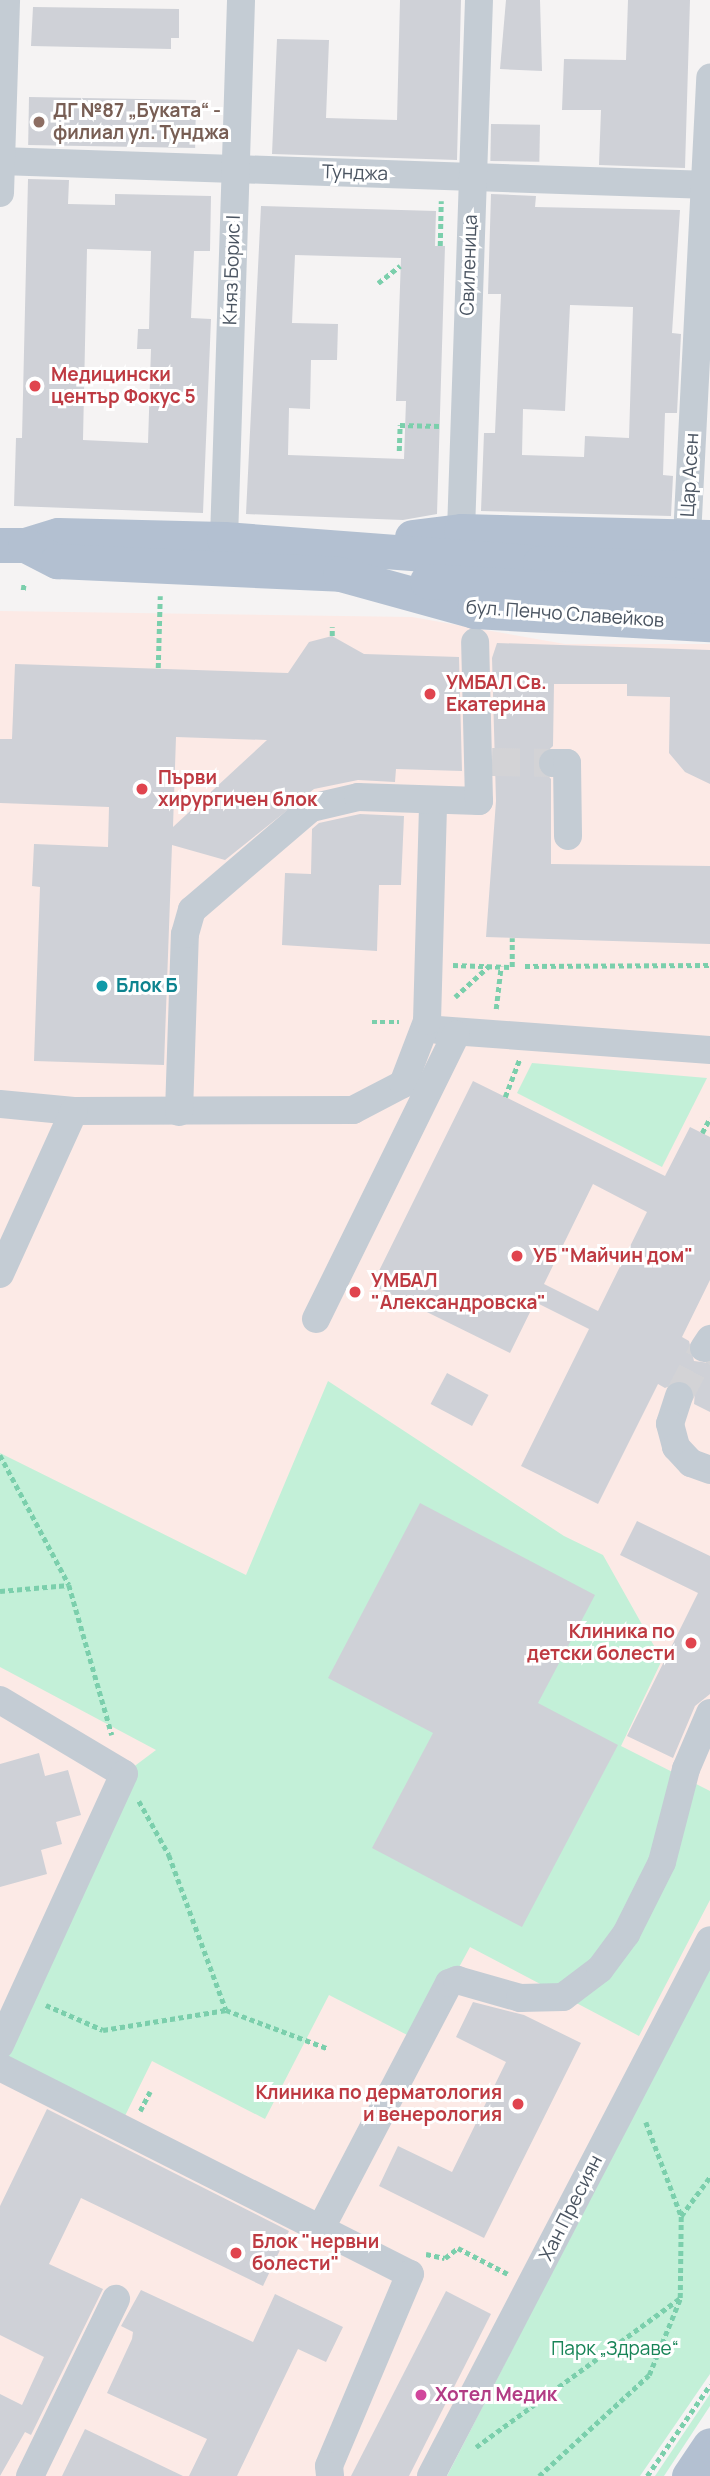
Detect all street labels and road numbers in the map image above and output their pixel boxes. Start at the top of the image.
street label: Тунджа [322,160,388,186]
street label: Свиленица [456,214,482,316]
street label: Княз Борис I [219,215,245,325]
street label: Цар Асен [676,432,704,518]
street label: бул. Пенчо Славейков [465,596,665,632]
street label: Хан Пресиян [535,2151,607,2265]

